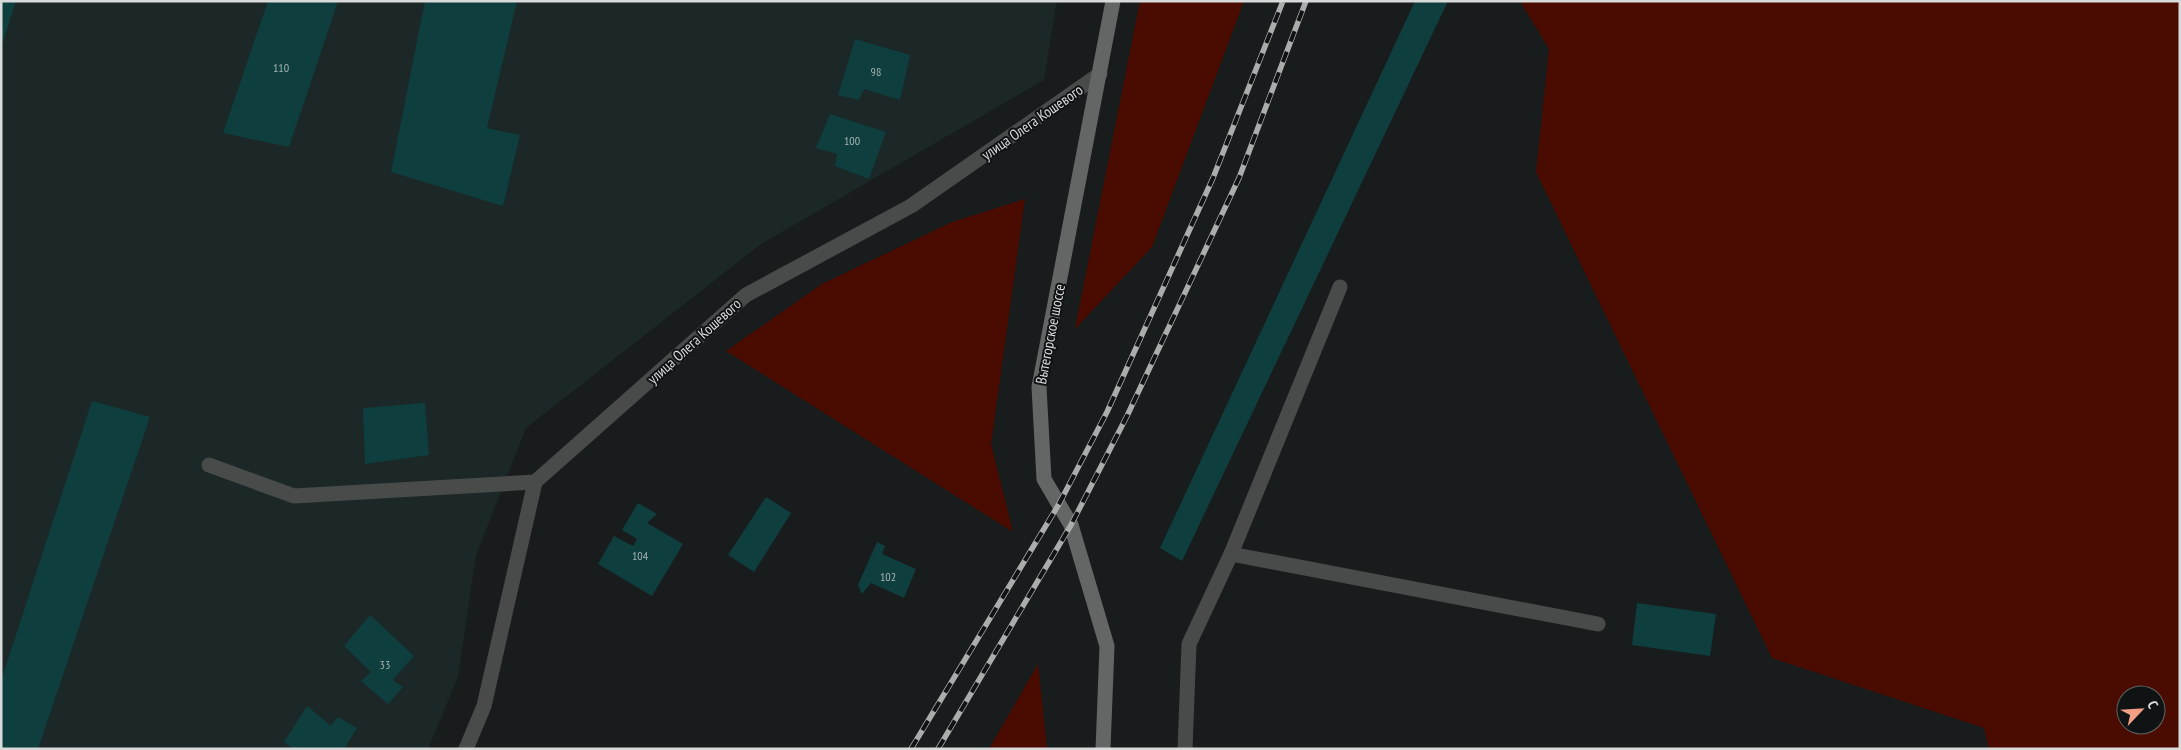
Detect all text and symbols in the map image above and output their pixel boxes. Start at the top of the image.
house number: 110 [273,60,289,75]
house number: 98 [871,64,881,79]
street label: улица Олега Кошевого [978,80,1086,164]
house number: 100 [844,133,860,148]
street label: Вытегорское шоссе [1031,282,1069,386]
street label: улица Олега Кошевого [643,294,745,388]
house number: 104 [632,548,649,563]
house number: 102 [880,569,896,584]
house number: 33 [380,657,390,672]
north arrow [2116,685,2166,735]
text: С [2143,698,2163,712]

